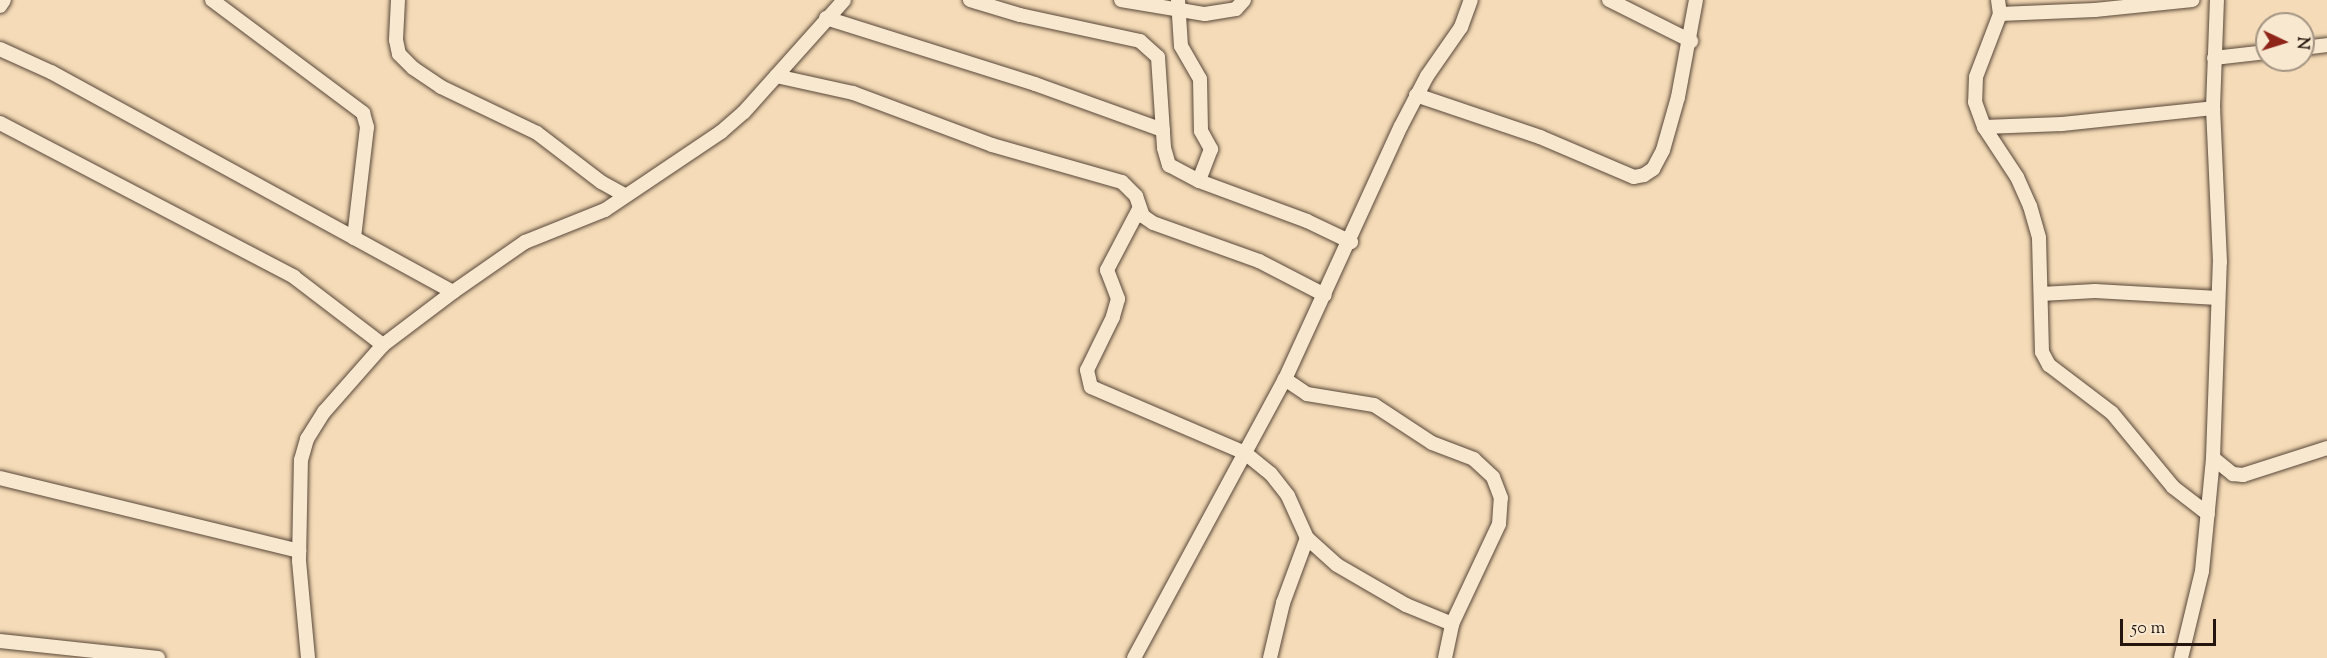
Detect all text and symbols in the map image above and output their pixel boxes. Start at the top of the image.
north arrow [2255,12,2315,72]
text: N [2290,36,2313,50]
scale bar [2123,607,2219,645]
text: 50 m [2131,616,2165,642]

